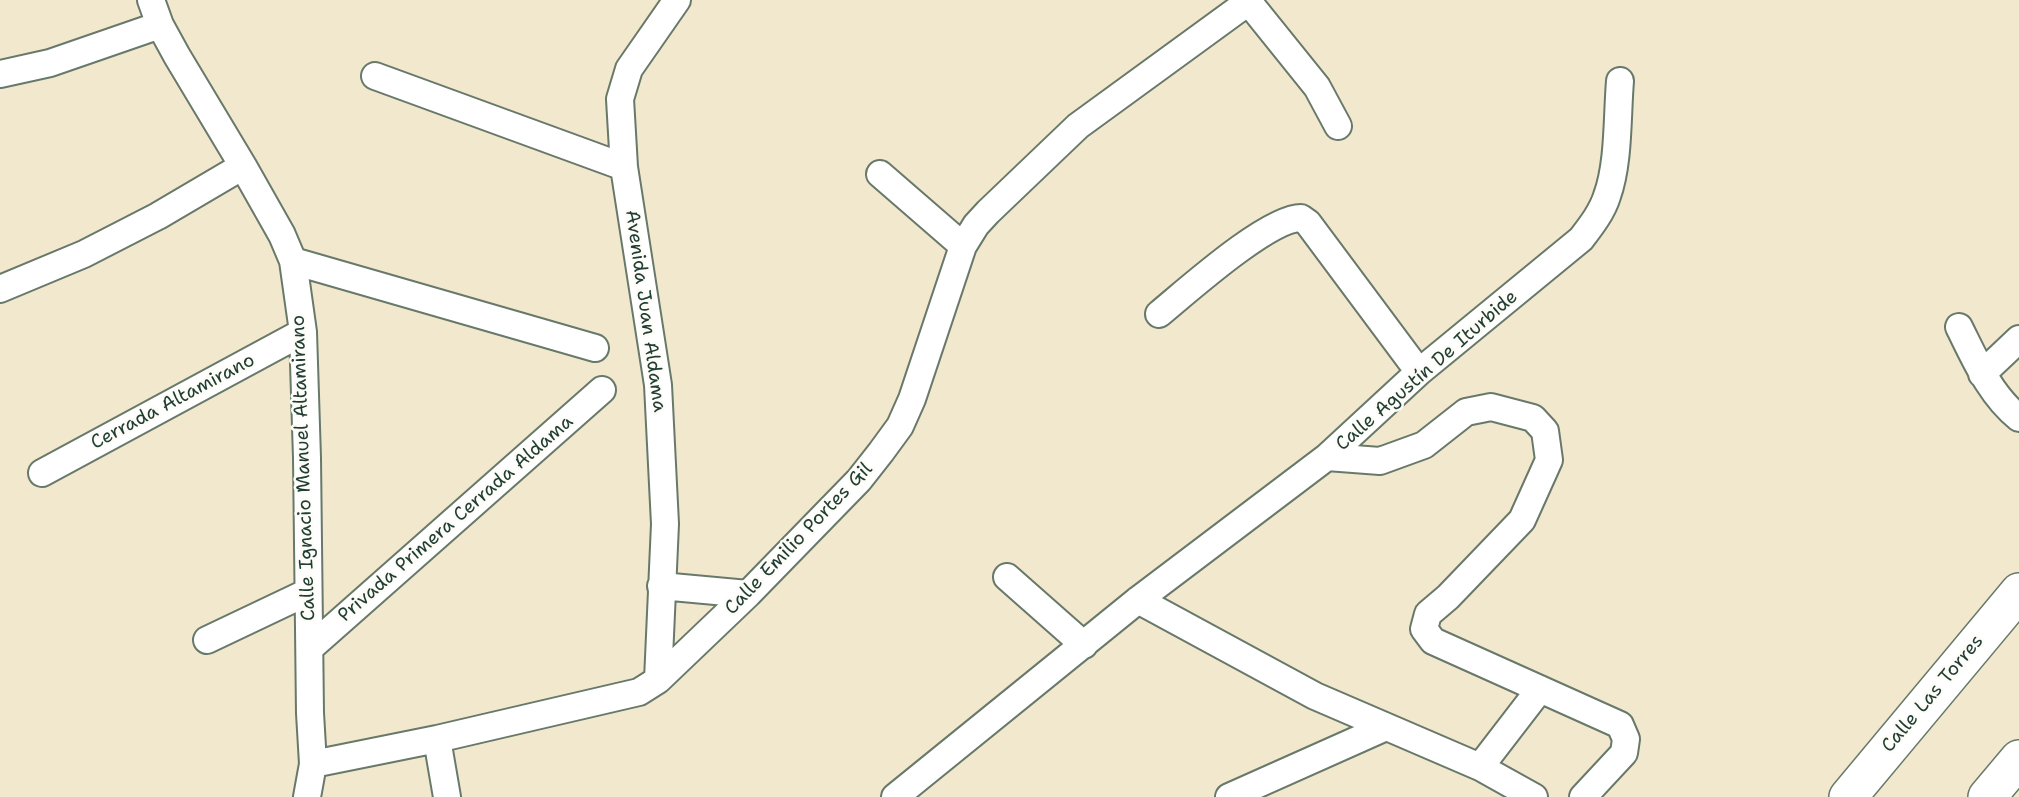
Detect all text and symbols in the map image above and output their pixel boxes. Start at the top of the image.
street label: Avenida Juan Aldama [620,208,670,414]
street label: Calle Agustín De Iturbide [1331,286,1523,456]
street label: Calle Ignacio Manuel Altamirano [287,315,321,621]
street label: Cerrada Altamirano [87,349,259,455]
street label: Privada Primera Cerrada Aldama [334,411,578,627]
street label: Calle Emilio Portes Gil [720,458,878,620]
street label: Calle Las Torres [1877,631,1989,757]

